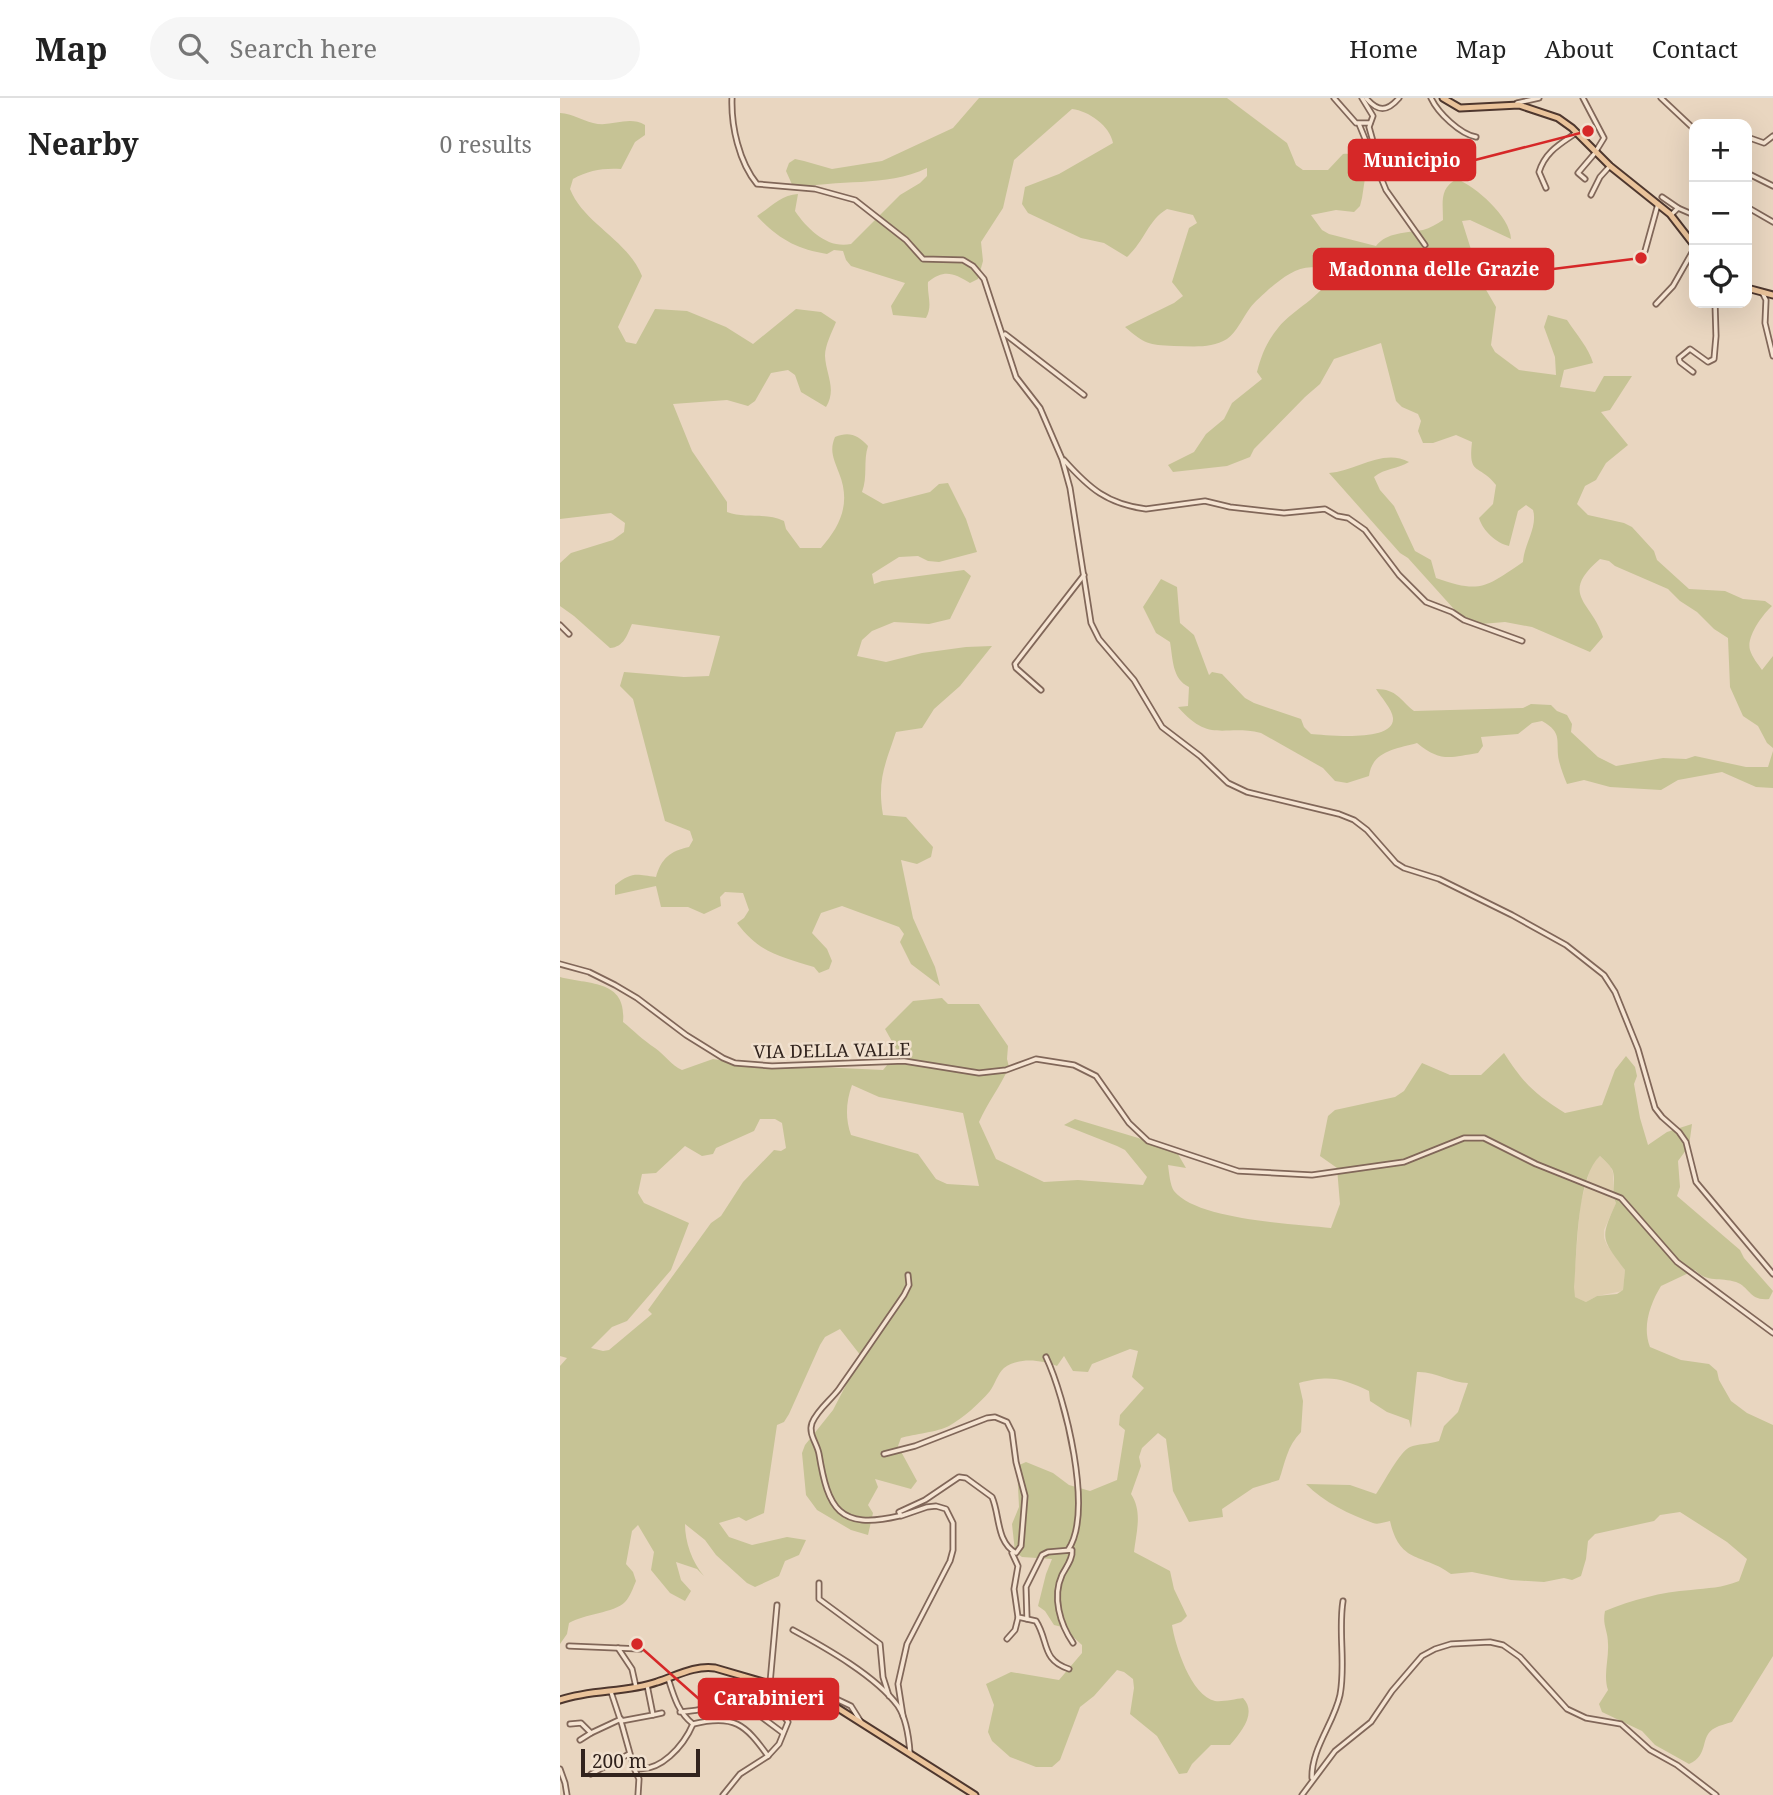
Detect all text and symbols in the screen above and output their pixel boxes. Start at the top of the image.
search box [150,17,640,80]
text: Map [35,26,108,71]
icon: search [174,29,212,67]
text: Search here [230,30,377,66]
text: Home [1349,32,1418,65]
text: Map [1456,32,1507,65]
text: About [1545,32,1614,65]
text: Contact [1652,32,1738,65]
map controls [1689,119,1752,308]
button: + [1689,119,1752,182]
text: Nearby [28,123,139,164]
text: 0 results [439,128,532,160]
callout: Municipio [1349,140,1475,180]
text: Municipio [1363,147,1461,173]
button: − [1689,182,1752,245]
button: locate [1689,245,1752,308]
callout: Madonna delle Grazie [1314,249,1553,289]
text: Madonna delle Grazie [1329,256,1540,282]
street label: VIA DELLA VALLE [753,1037,911,1063]
callout: Carabinieri [699,1679,838,1719]
text: Carabinieri [714,1685,825,1711]
scale bar [581,1746,700,1778]
text: 200 m [592,1748,647,1774]

